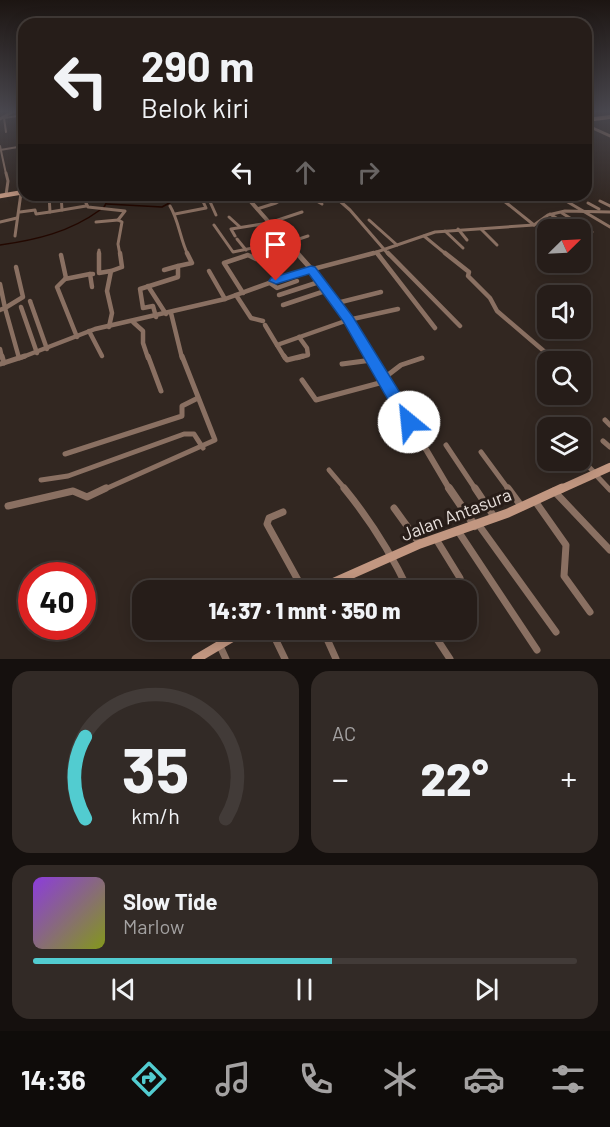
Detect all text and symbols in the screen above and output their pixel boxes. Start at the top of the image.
text: 290 m [141,40,254,90]
icon: left [42,42,120,120]
text: Belok kiri [141,91,249,123]
icon: left [226,156,259,189]
icon: ahead [289,156,322,189]
icon: right [352,156,385,189]
pin [250,219,301,281]
north arrow [537,219,591,273]
map controls [537,219,591,471]
icon: arrive [259,228,292,261]
button: sound [537,285,591,339]
button: search [537,351,591,405]
position arrow [377,390,441,454]
button: layers [537,417,591,471]
street label: Jalan Antasura [398,483,514,545]
speed limit sign: 40 [18,562,96,640]
text: 14:37 · 1 mnt · 350 m [208,597,401,623]
text: AC [332,721,356,745]
text: 35 [122,731,189,805]
text: 22° [421,751,488,805]
text: − [332,758,349,798]
text: + [560,758,577,798]
text: km/h [131,803,180,828]
text: Slow Tide [123,888,218,914]
text: Marlow [123,914,184,938]
icon: previous [107,973,140,1006]
icon: pause [288,973,321,1006]
icon: next [470,973,503,1006]
icon: directions [128,1058,170,1100]
icon: music [212,1058,254,1100]
icon: phone [295,1058,337,1100]
icon: climate [379,1058,421,1100]
icon: car [463,1058,505,1100]
icon: filters [547,1058,589,1100]
text: 14:36 [21,1063,86,1095]

